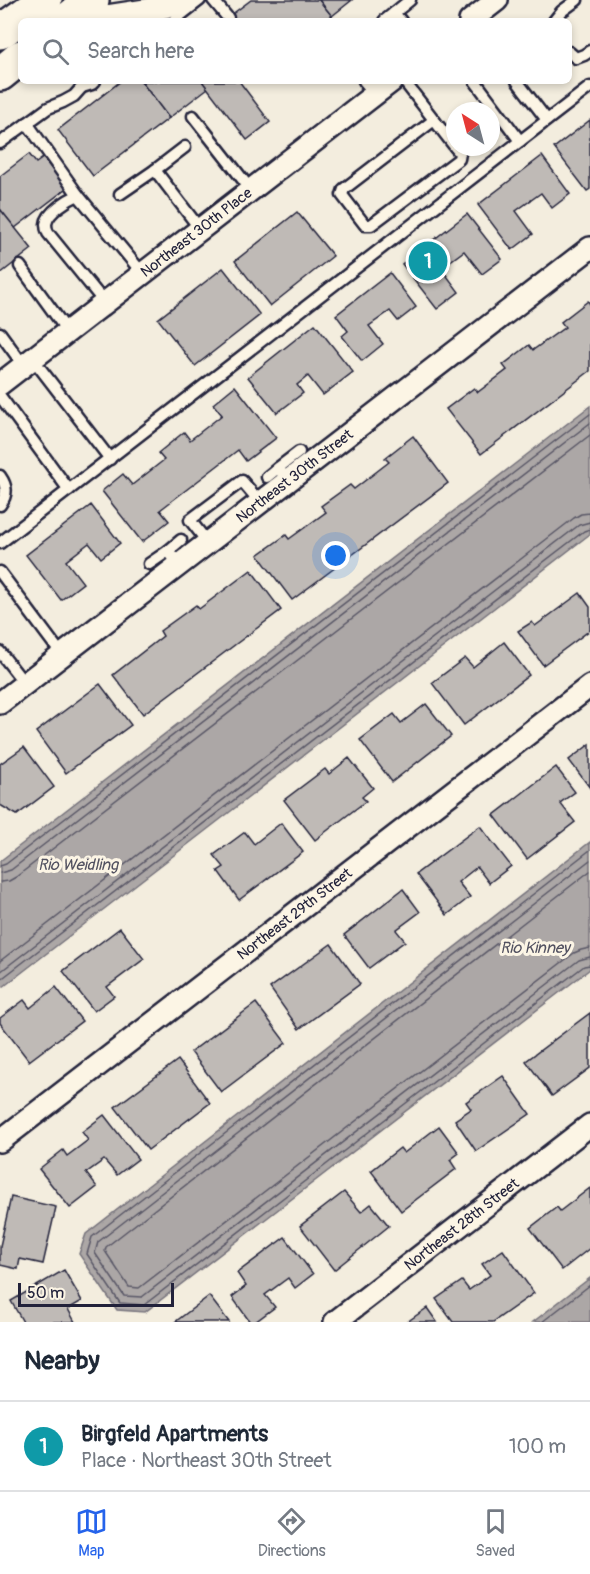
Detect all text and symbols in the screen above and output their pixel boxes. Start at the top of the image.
search box [18,18,572,84]
icon: search [39,35,72,68]
text: Search here [87,37,194,65]
north arrow [446,102,500,156]
street label: Northeast 30th Place [137,183,256,281]
pin: 1 [408,238,448,284]
street label: Northeast 30th Street [232,424,358,527]
your location [321,541,350,570]
water label: Rio Weidling [38,855,120,875]
street label: Northeast 29th Street [233,863,357,964]
water label: Rio Kinney [500,938,572,958]
street label: Northeast 28th Street [400,1173,524,1275]
scale bar [18,1280,174,1308]
text: 50 m [27,1283,64,1303]
text: Nearby [24,1345,100,1377]
text: Birgfeld Apartments [81,1420,268,1448]
text: 1 [40,1434,47,1459]
text: 100 m [509,1434,566,1459]
text: Place · Northeast 30th Street [81,1448,331,1473]
tab: Map [75,1505,108,1561]
tab: Directions [258,1505,326,1561]
tab: Saved [475,1505,515,1561]

